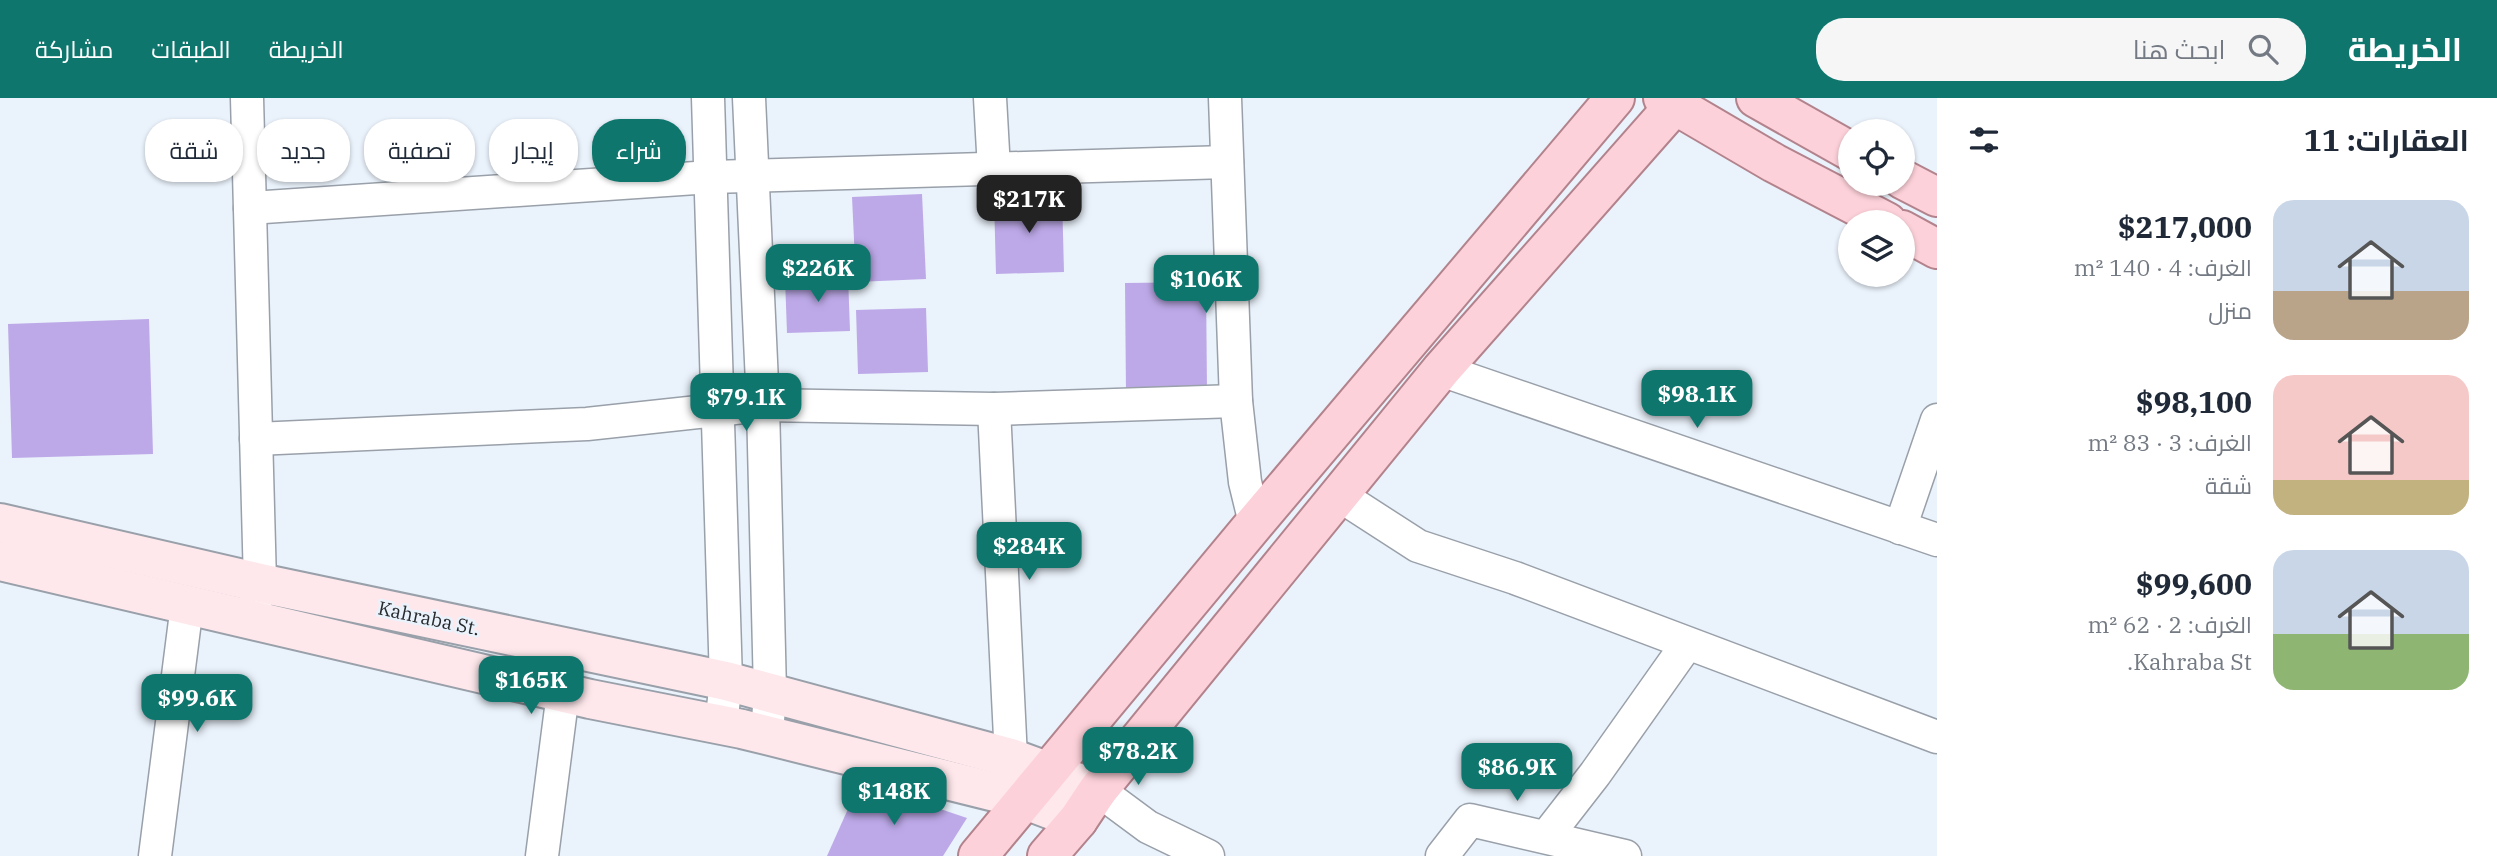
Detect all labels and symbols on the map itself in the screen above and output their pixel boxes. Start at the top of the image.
pin: $217K [980,176,1078,235]
pin: $226K [769,244,867,304]
pin: $106K [1157,256,1255,315]
pin: $98.1K [1640,370,1754,430]
pin: $79.1K [689,374,803,433]
pin: $284K [980,522,1078,582]
street label: Kahraba St. [376,596,482,640]
pin: $165K [482,656,580,716]
pin: $99.6K [140,674,254,734]
pin: $78.2K [1081,728,1195,787]
pin: $86.9K [1460,744,1574,803]
pin: $148K [845,768,943,827]

